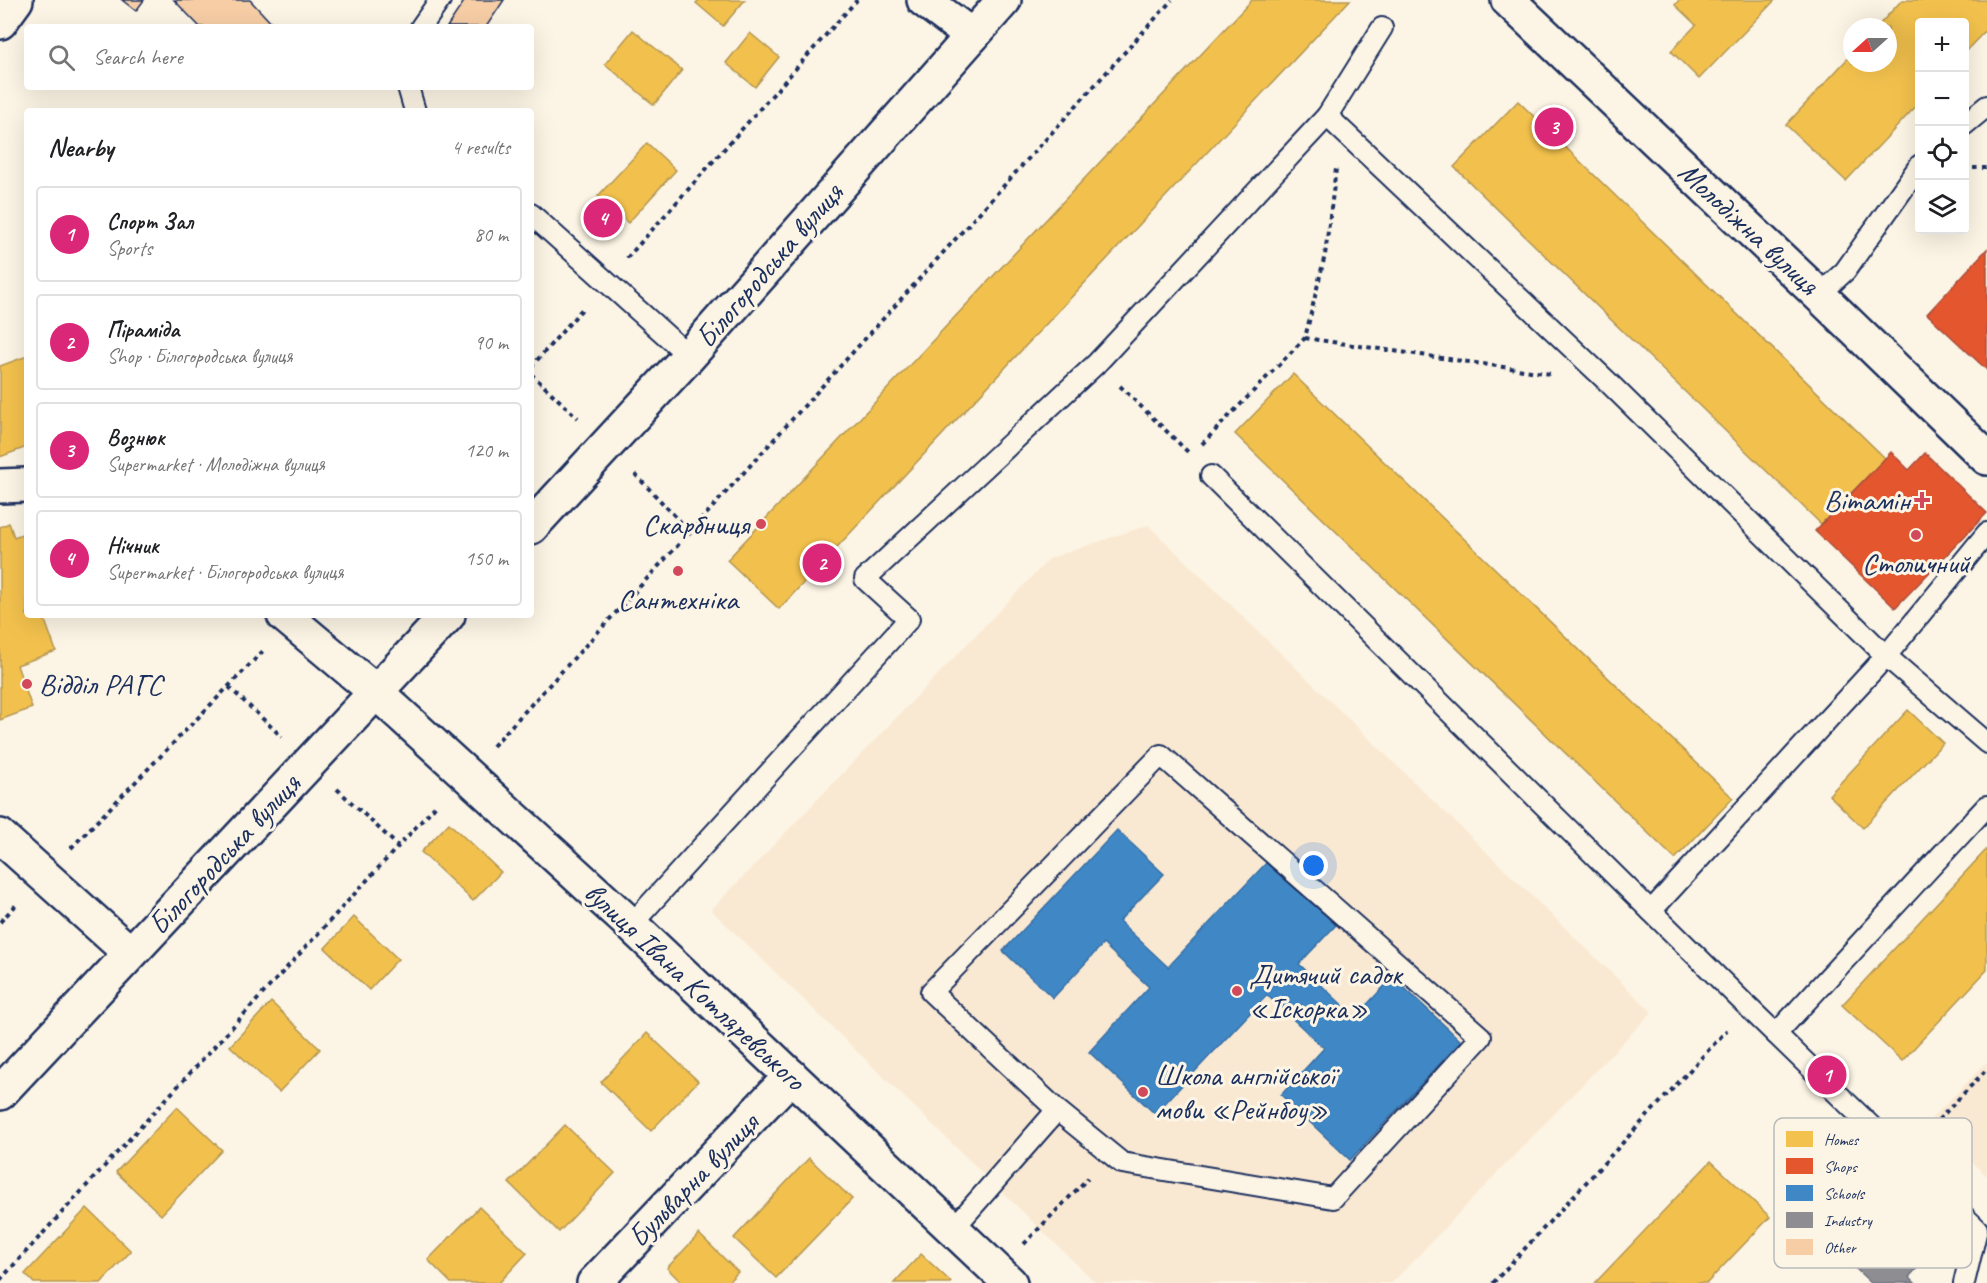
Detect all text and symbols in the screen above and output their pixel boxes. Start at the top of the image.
north arrow [1843,18,1897,72]
map controls [1915,18,1969,234]
button: + [1915,18,1969,72]
search box [24,24,534,90]
icon: search [45,41,78,74]
text: Search here [93,43,183,71]
button: − [1915,72,1969,126]
pin: 3 [1534,104,1574,150]
button: locate [1915,126,1969,180]
text: Nearby [48,131,113,164]
text: 4 results [451,135,510,160]
street label: Молодіжна вулиця [1671,153,1828,304]
street label: Білогородська вулиця [687,174,852,356]
button: layers [1915,180,1969,234]
pin: 4 [584,196,622,240]
text: Спорт Зал [107,208,193,236]
text: 1 [65,222,74,247]
text: 80 m [474,222,508,247]
text: Sports [107,236,152,261]
text: Піраміда [107,316,179,344]
text: 2 [65,330,74,355]
text: 90 m [474,330,508,355]
text: Shop · Білогородська вулиця [107,344,292,369]
text: Вознюк [107,424,165,452]
text: 3 [65,438,74,463]
text: 120 m [465,438,508,463]
text: Supermarket · Молодіжна вулиця [107,452,325,477]
place label: Вітамін [1824,481,1912,519]
marker: Вітамін [1915,493,1929,507]
place label: Скарбниця [643,505,752,543]
marker: Скарбниця [754,517,768,531]
marker: Столичний [1909,528,1923,542]
text: Нічник [107,532,159,560]
pin: 2 [802,540,842,586]
place label: Столичний [1862,544,1971,582]
text: 4 [65,546,74,571]
text: 150 m [465,546,508,571]
text: Supermarket · Білогородська вулиця [107,560,343,585]
marker: Сантехніка [671,564,685,578]
place label: Сантехніка [618,580,740,618]
place label: Відділ РАГС [39,665,166,703]
marker: Відділ РАГС [20,677,34,691]
street label: Білогородська вулиця [140,765,309,943]
your location [1299,851,1328,880]
street label: вулиця Івана Котляревського [576,873,815,1100]
place label: Дитячий садок «Іскорка» [1249,955,1404,1027]
marker: Дитячий садок «Іскорка» [1230,984,1244,998]
pin: 1 [1808,1052,1846,1098]
place label: Школа англійської мови «Рейнбоу» [1155,1056,1340,1128]
marker: Школа англійської мови «Рейнбоу» [1136,1085,1150,1099]
street label: Бульварна вулиця [619,1103,769,1255]
legend [1774,1118,1972,1268]
text: Homes [1824,1130,1860,1150]
text: Shops [1824,1157,1858,1177]
text: Schools [1824,1184,1865,1204]
text: Industry [1824,1211,1873,1231]
text: Other [1824,1238,1857,1258]

